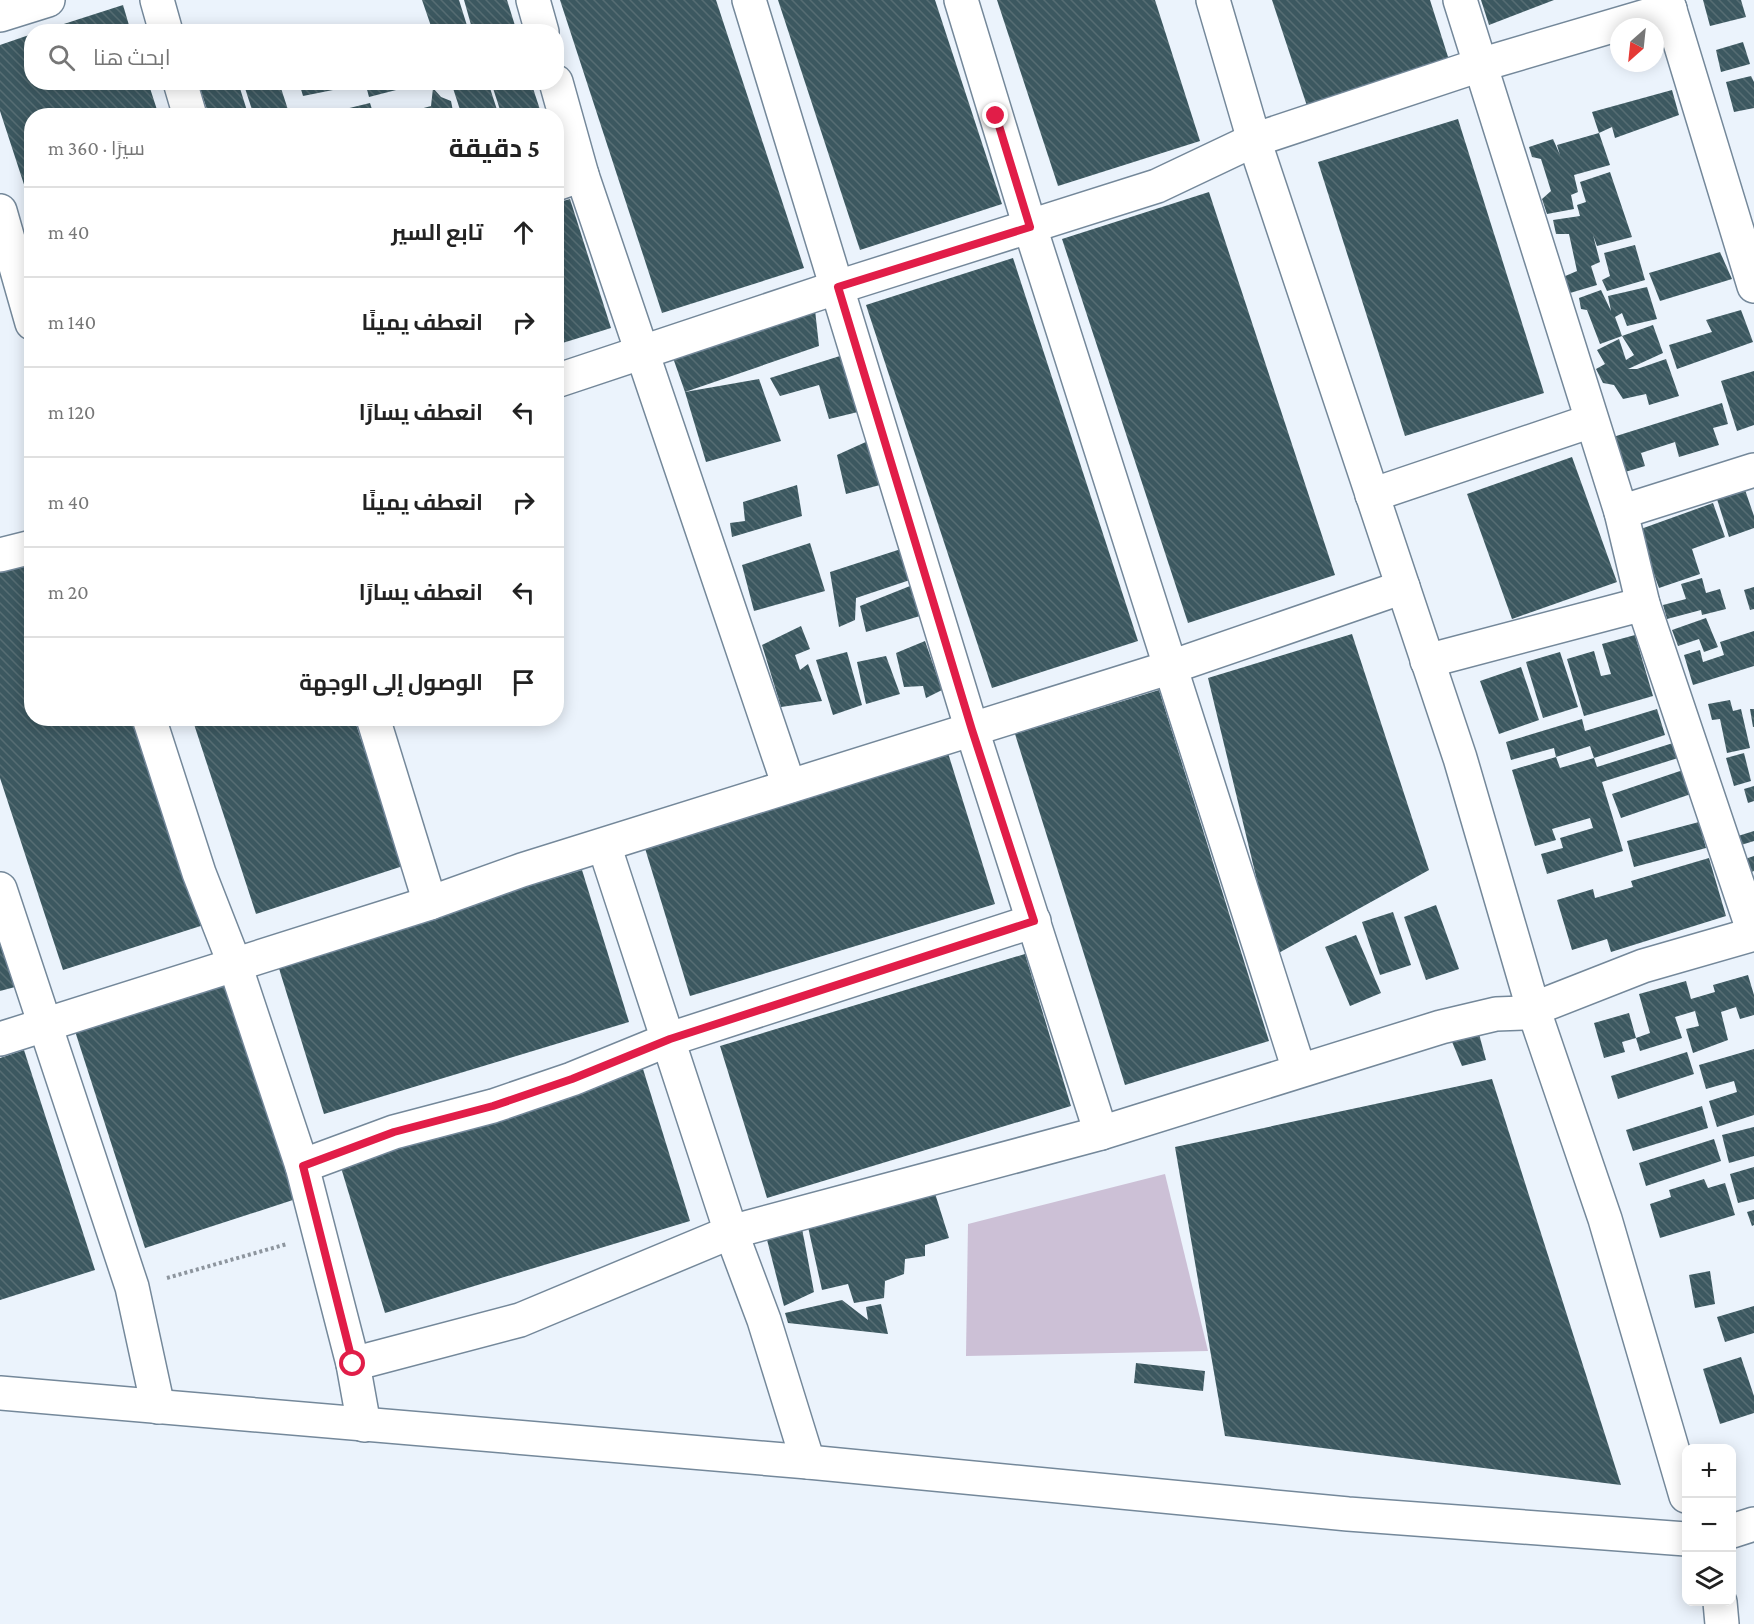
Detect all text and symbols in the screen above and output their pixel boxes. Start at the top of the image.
north arrow [1610,18,1664,72]
search box [24,24,564,90]
icon: search [45,41,78,74]
text: ابحث هنا [93,45,171,70]
route end [982,102,1008,128]
text: 5 دقيقة [449,134,540,163]
text: سيرًا · 360 m [48,137,145,159]
icon: ahead [507,216,540,249]
text: تابع السير [391,220,483,245]
text: 40 m [48,221,89,243]
icon: right [507,306,540,339]
text: انعطف يمينًا [361,310,483,335]
text: 140 m [48,311,96,333]
icon: left [507,396,540,429]
text: انعطف يسارًا [359,400,483,425]
text: 120 m [48,401,95,423]
icon: right [507,486,540,519]
text: انعطف يمينًا [361,490,483,515]
text: 40 m [48,491,89,513]
icon: left [507,576,540,609]
text: انعطف يسارًا [359,580,483,605]
text: 20 m [48,581,89,603]
icon: arrive [507,666,540,699]
text: الوصول إلى الوجهة [299,670,483,695]
route start [339,1350,365,1376]
map controls [1682,1444,1736,1606]
button: + [1682,1444,1736,1498]
button: − [1682,1498,1736,1552]
button: layers [1682,1552,1736,1606]

